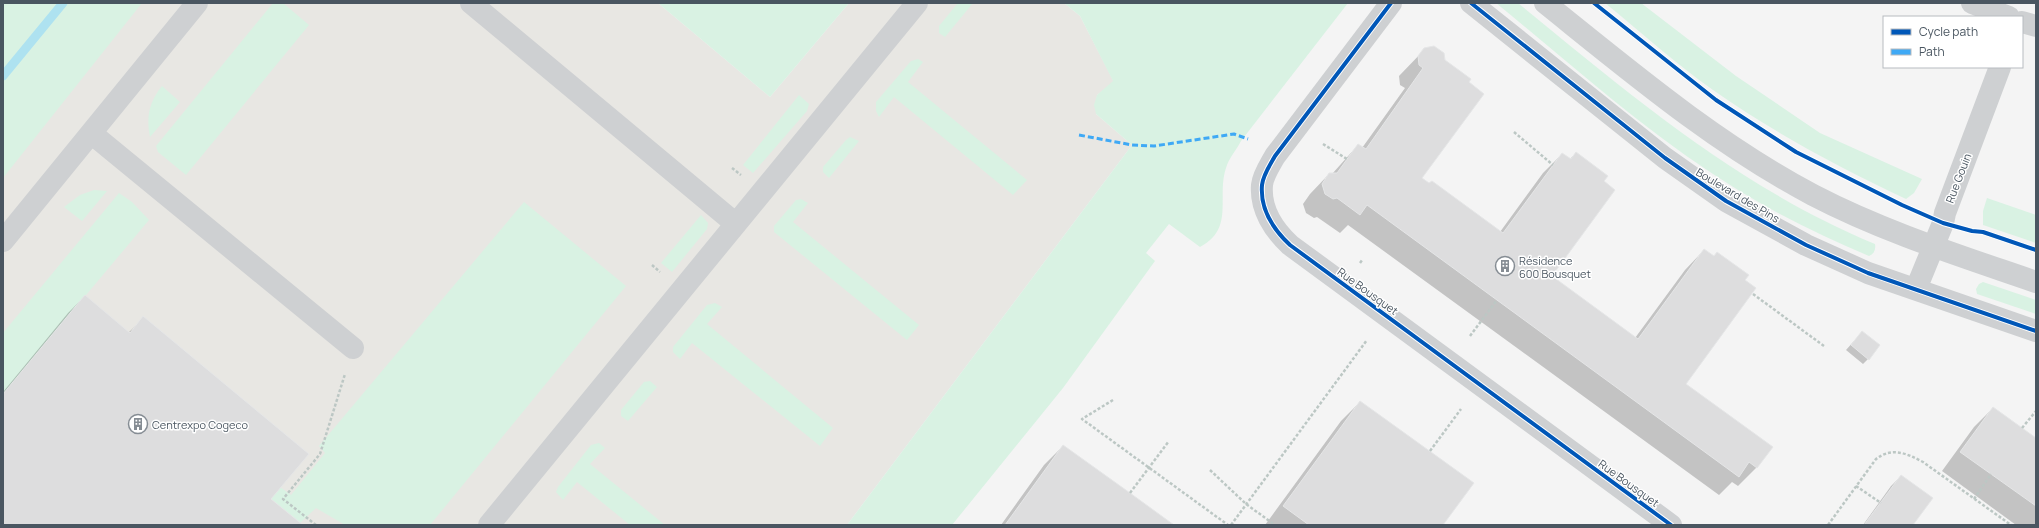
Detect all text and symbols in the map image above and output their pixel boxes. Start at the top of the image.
legend [1883,16,2023,68]
text: Cycle path [1919,23,1978,40]
text: Path [1919,43,1945,60]
street label: Rue Gouin [1942,151,1974,205]
street label: Boulevard des Pins [1693,164,1783,226]
place label: Résidence 600 Bousquet [1519,253,1591,281]
building icon: Résidence 600 Bousquet [1494,255,1516,277]
street label: Rue Bousquet [1335,264,1401,318]
building icon: Centrexpo Cogeco [127,413,149,435]
place label: Centrexpo Cogeco [152,417,248,432]
street label: Rue Bousquet [1596,456,1662,510]

